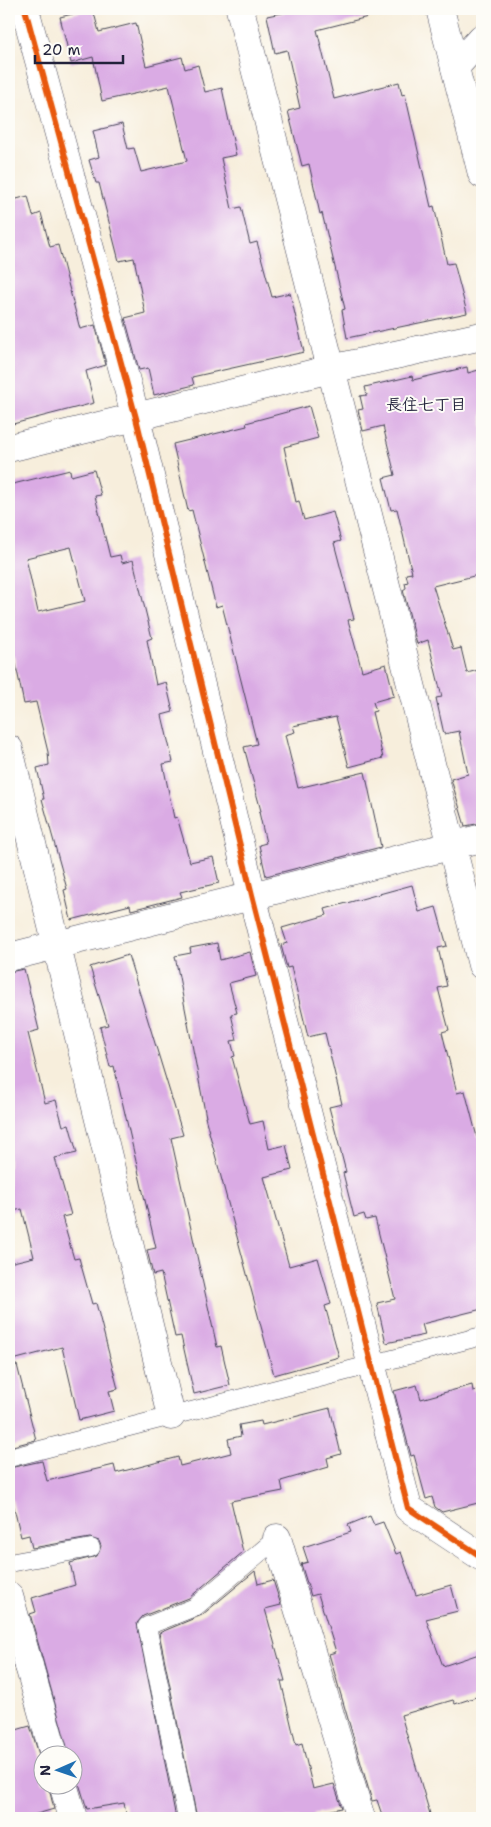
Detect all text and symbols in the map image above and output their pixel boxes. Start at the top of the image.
scale bar [35,32,122,64]
text: 20 m [42,40,81,60]
district label: 長住七丁目 [386,394,466,415]
north arrow [32,1744,82,1794]
text: N [36,1765,54,1776]

